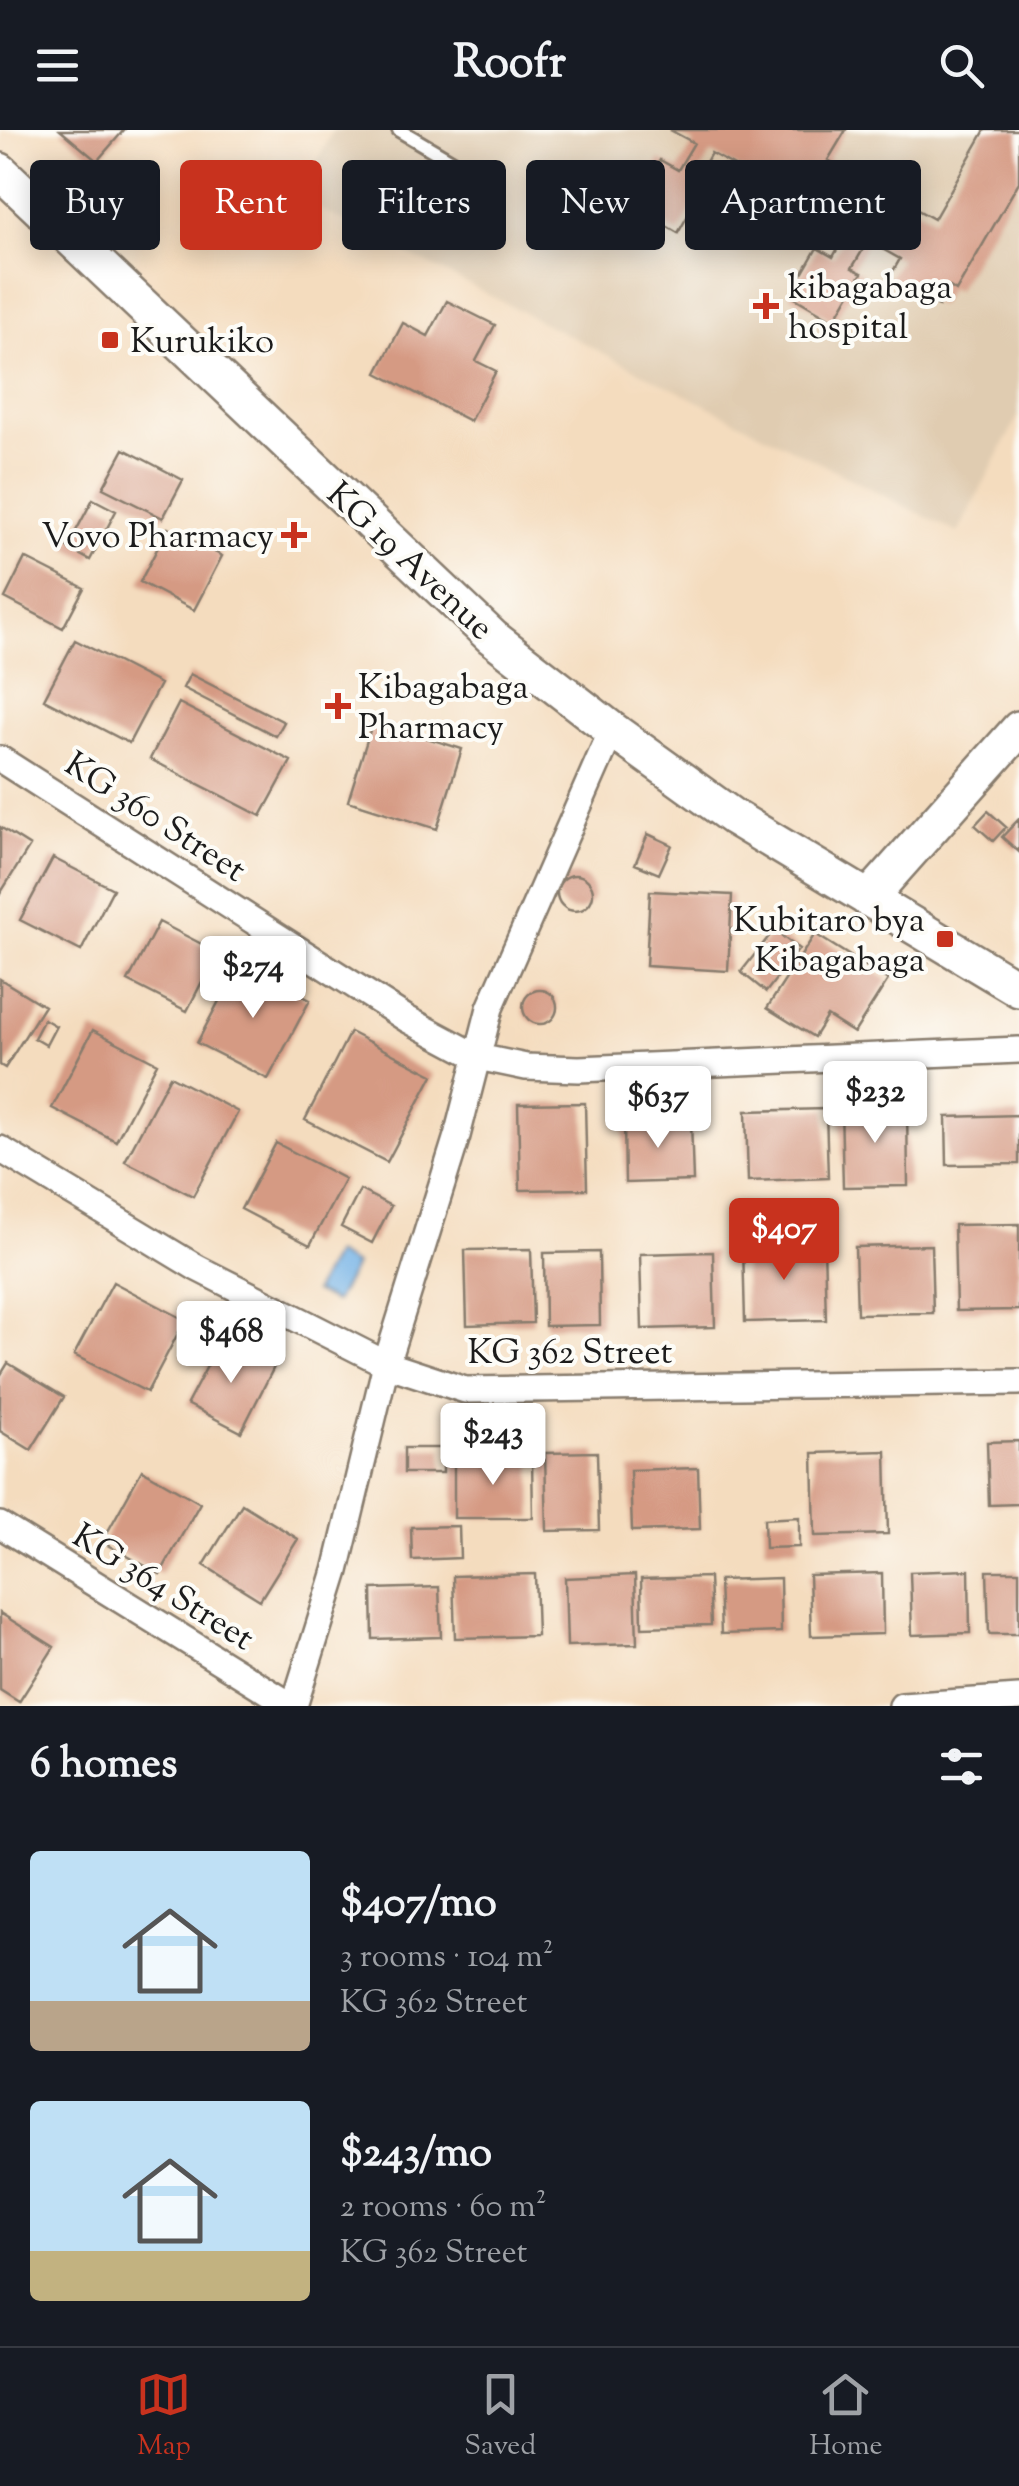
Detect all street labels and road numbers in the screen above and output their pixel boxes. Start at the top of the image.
street label: KG 19 Avenue [313,471,504,654]
street label: KG 360 Street [53,741,255,897]
street label: KG 362 Street [468,1329,673,1380]
street label: KG 364 Street [61,1513,263,1665]

